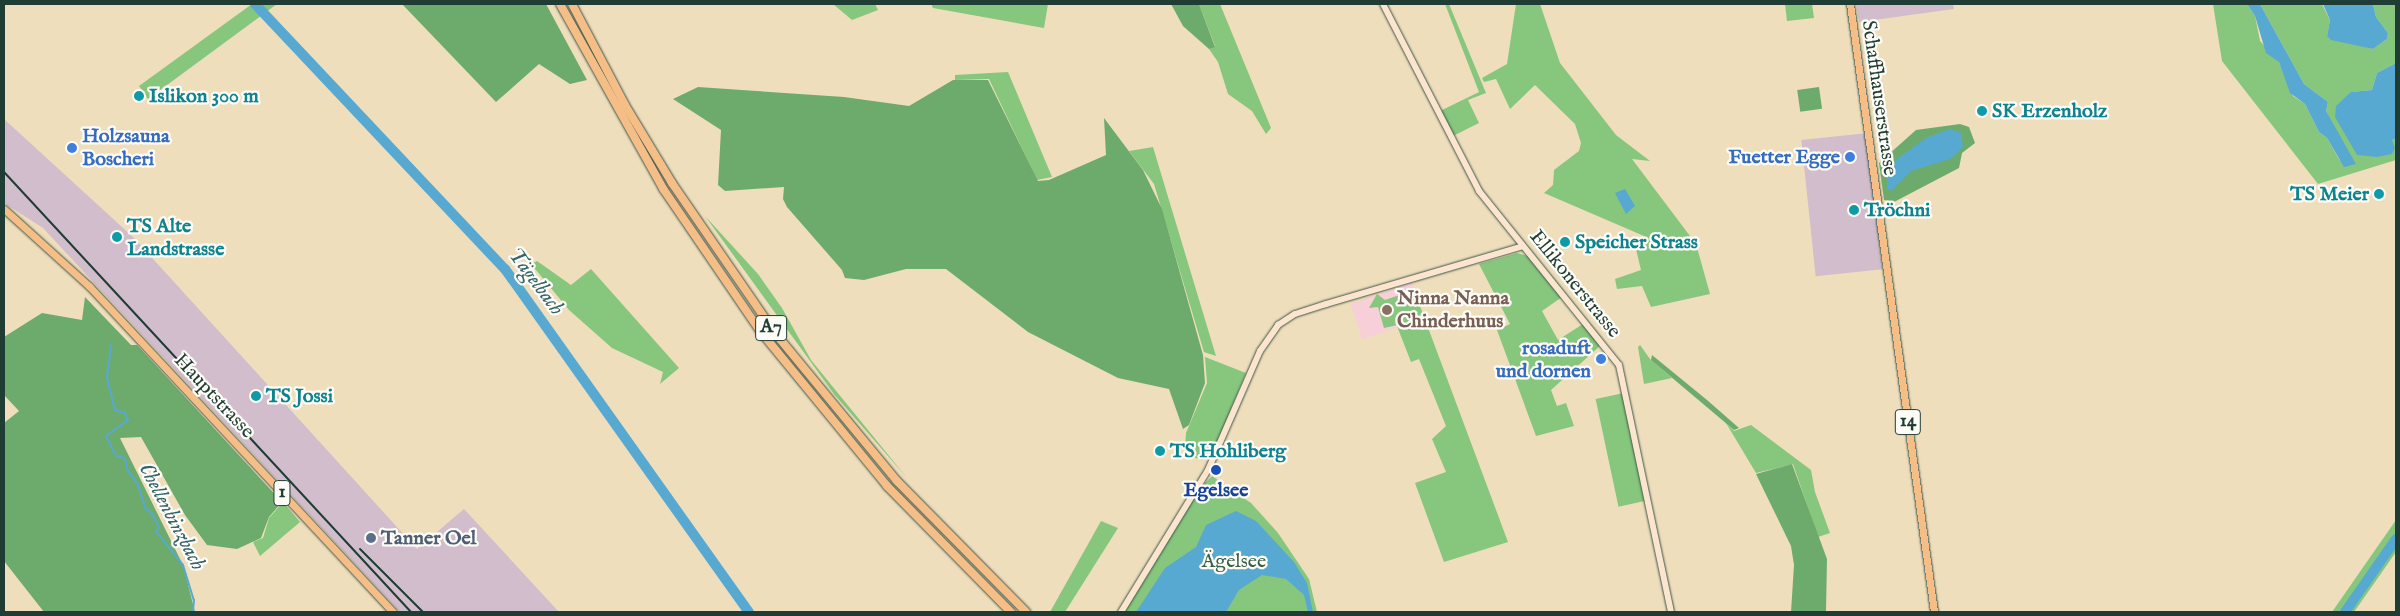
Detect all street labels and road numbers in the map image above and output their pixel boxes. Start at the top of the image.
street label: Schaffhauserstrasse [1856,19,1902,177]
street label: Ellikonerstrasse [1524,225,1626,343]
road number: A7 [755,312,787,344]
street label: Hauptstrasse [169,349,259,443]
road number: 14 [1894,406,1922,438]
road number: 1 [273,476,291,509]

